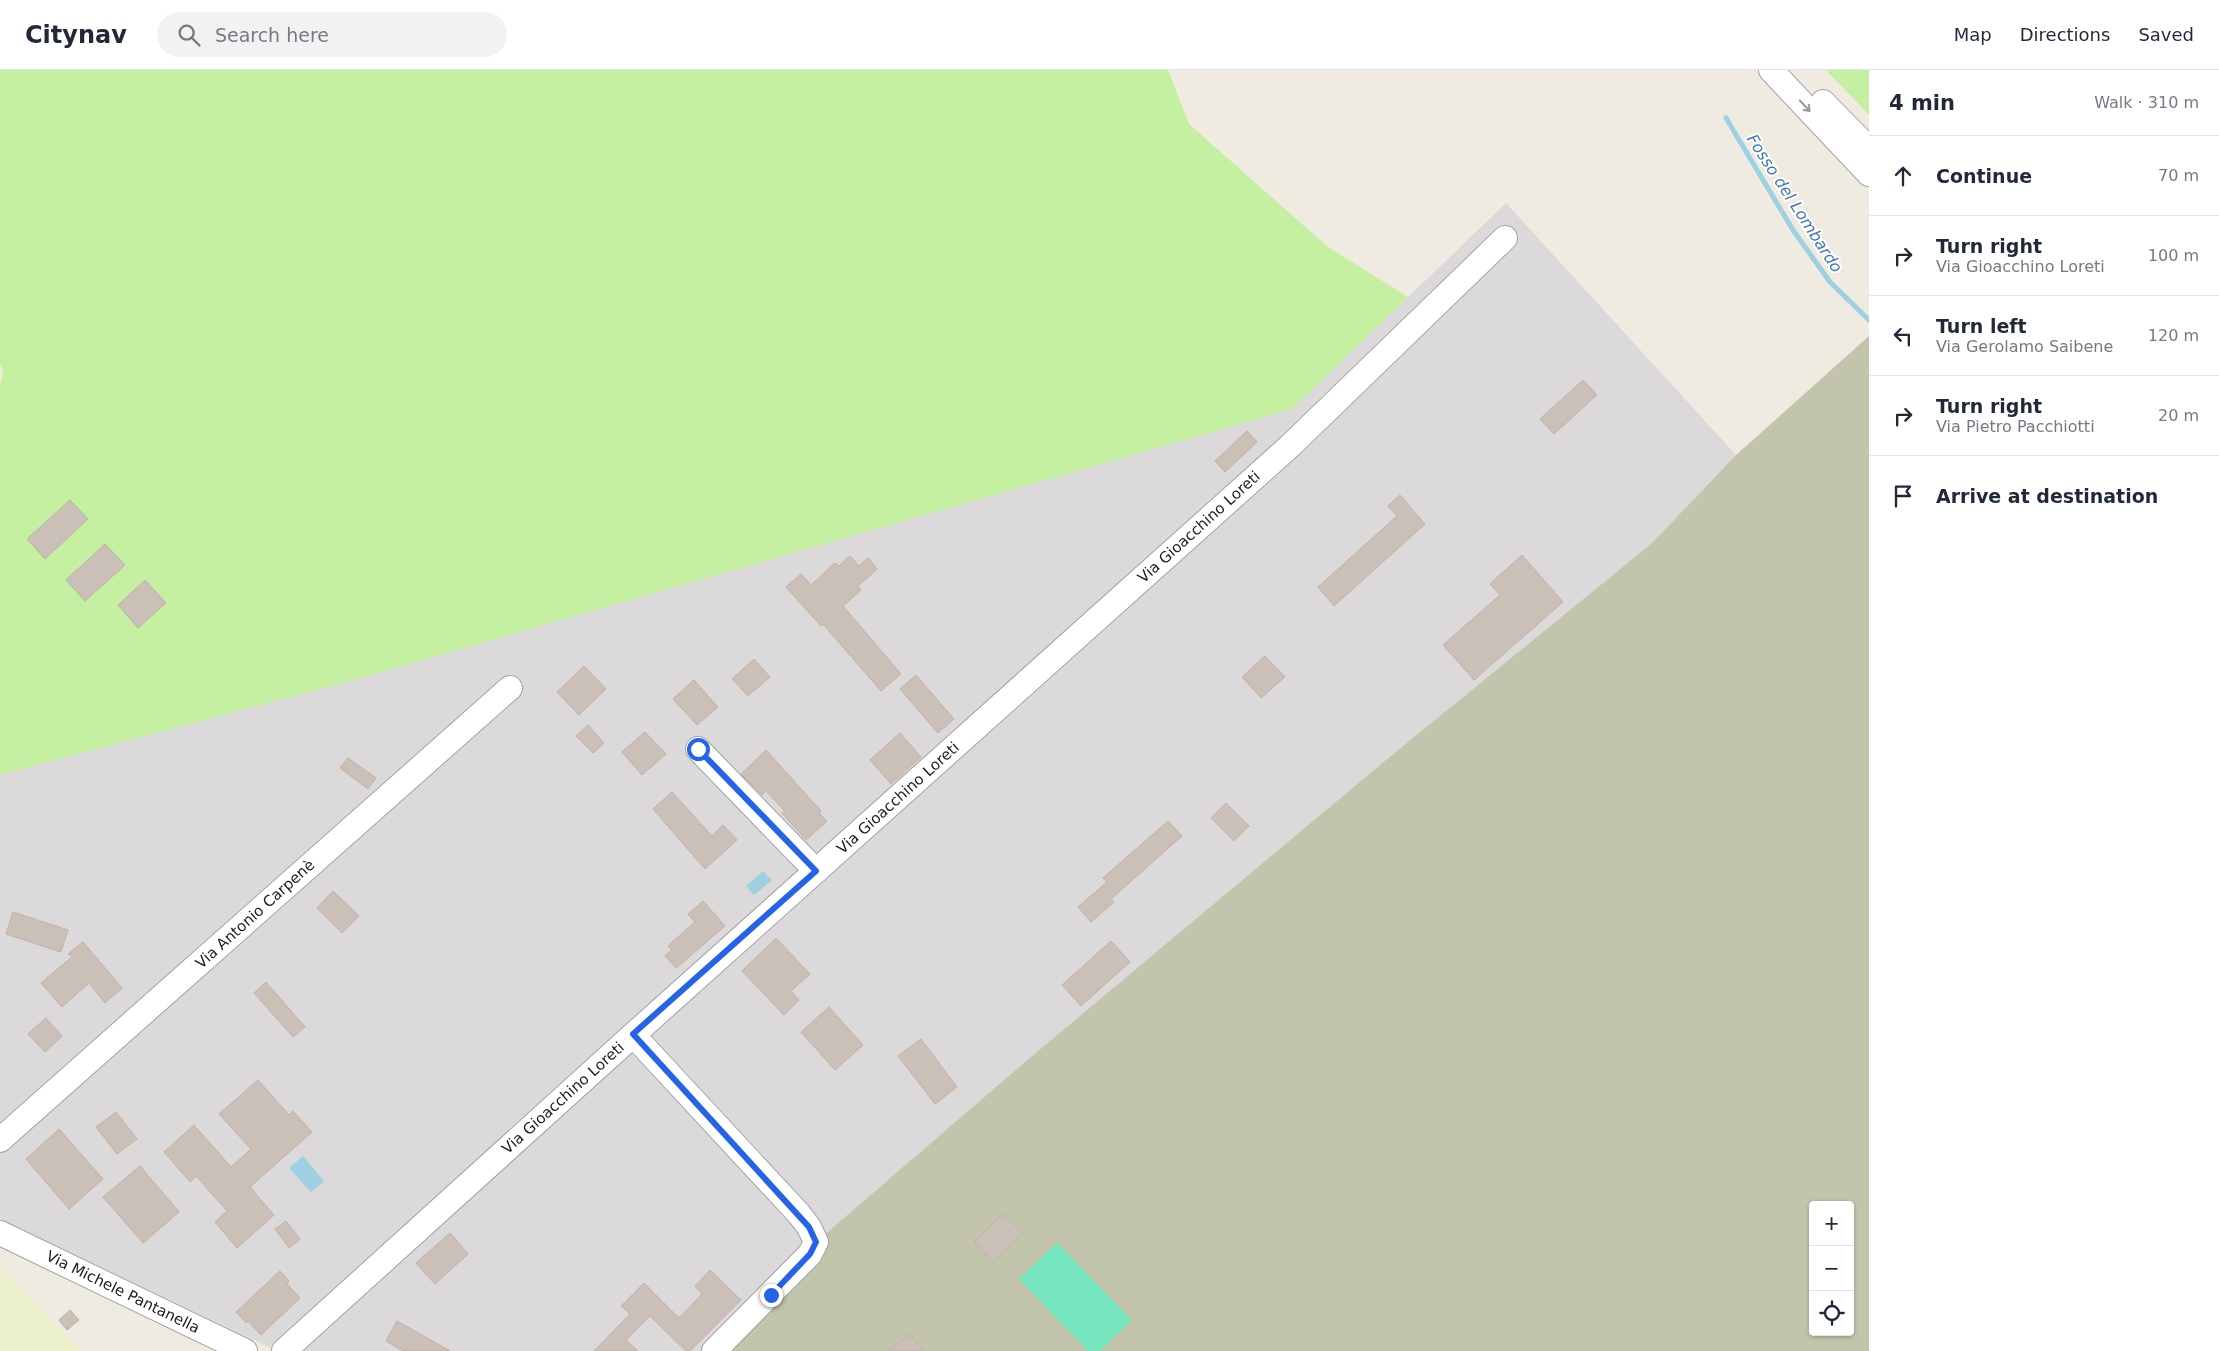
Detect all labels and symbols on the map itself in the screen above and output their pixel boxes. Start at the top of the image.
one-way arrow [1799,99,1811,112]
water label: Fosso del Lombardo [1743,131,1846,276]
street label: Via Gioacchino Loreti [1134,467,1264,587]
route start [687,738,710,761]
street label: Via Gioacchino Loreti [833,738,963,858]
street label: Via Antonio Carpenè [192,856,318,972]
street label: Via Gioacchino Loreti [498,1038,628,1158]
street label: Via Michele Pantanella [43,1247,203,1337]
route end [760,1284,783,1307]

